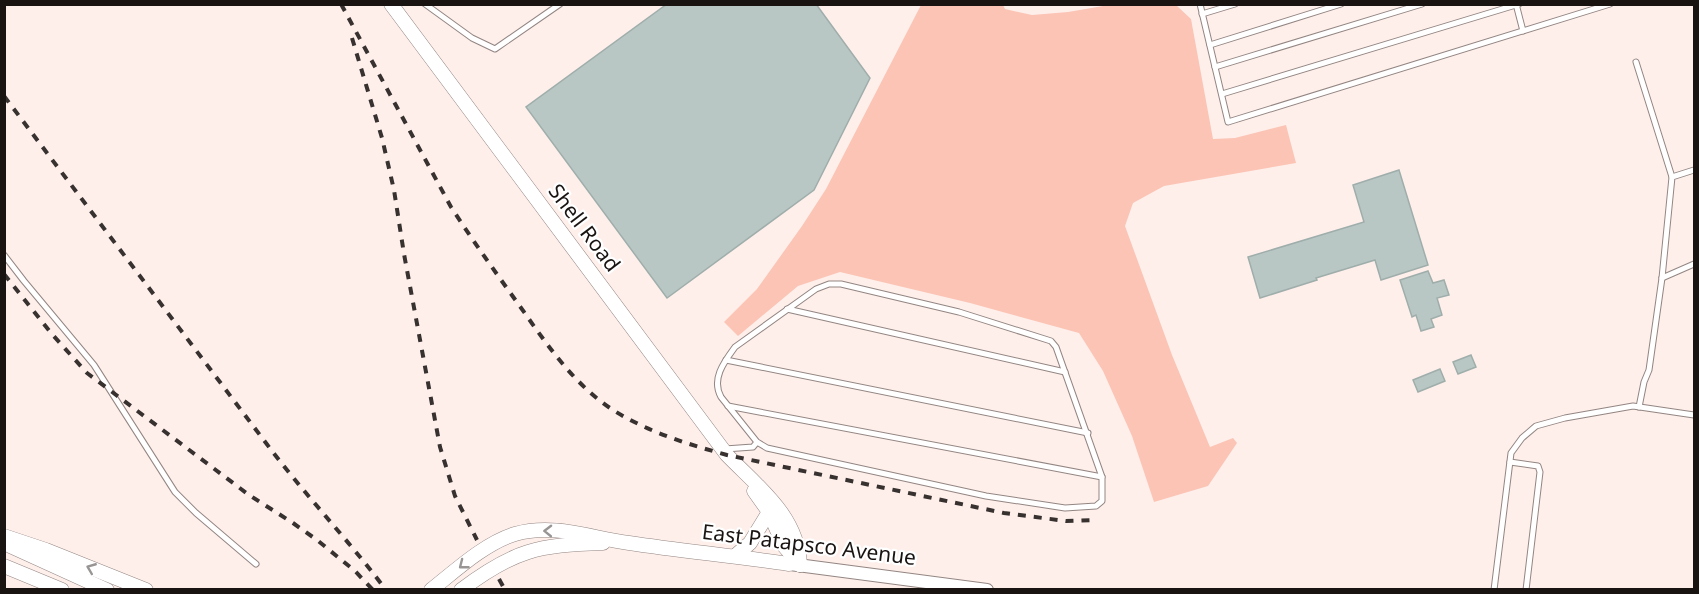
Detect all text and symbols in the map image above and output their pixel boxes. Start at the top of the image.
street label: Shell Road [543,178,627,277]
street label: East Patapsco Avenue [701,517,918,571]
one-way arrow [543,525,552,537]
one-way arrow [458,557,469,568]
one-way arrow [87,563,98,575]

